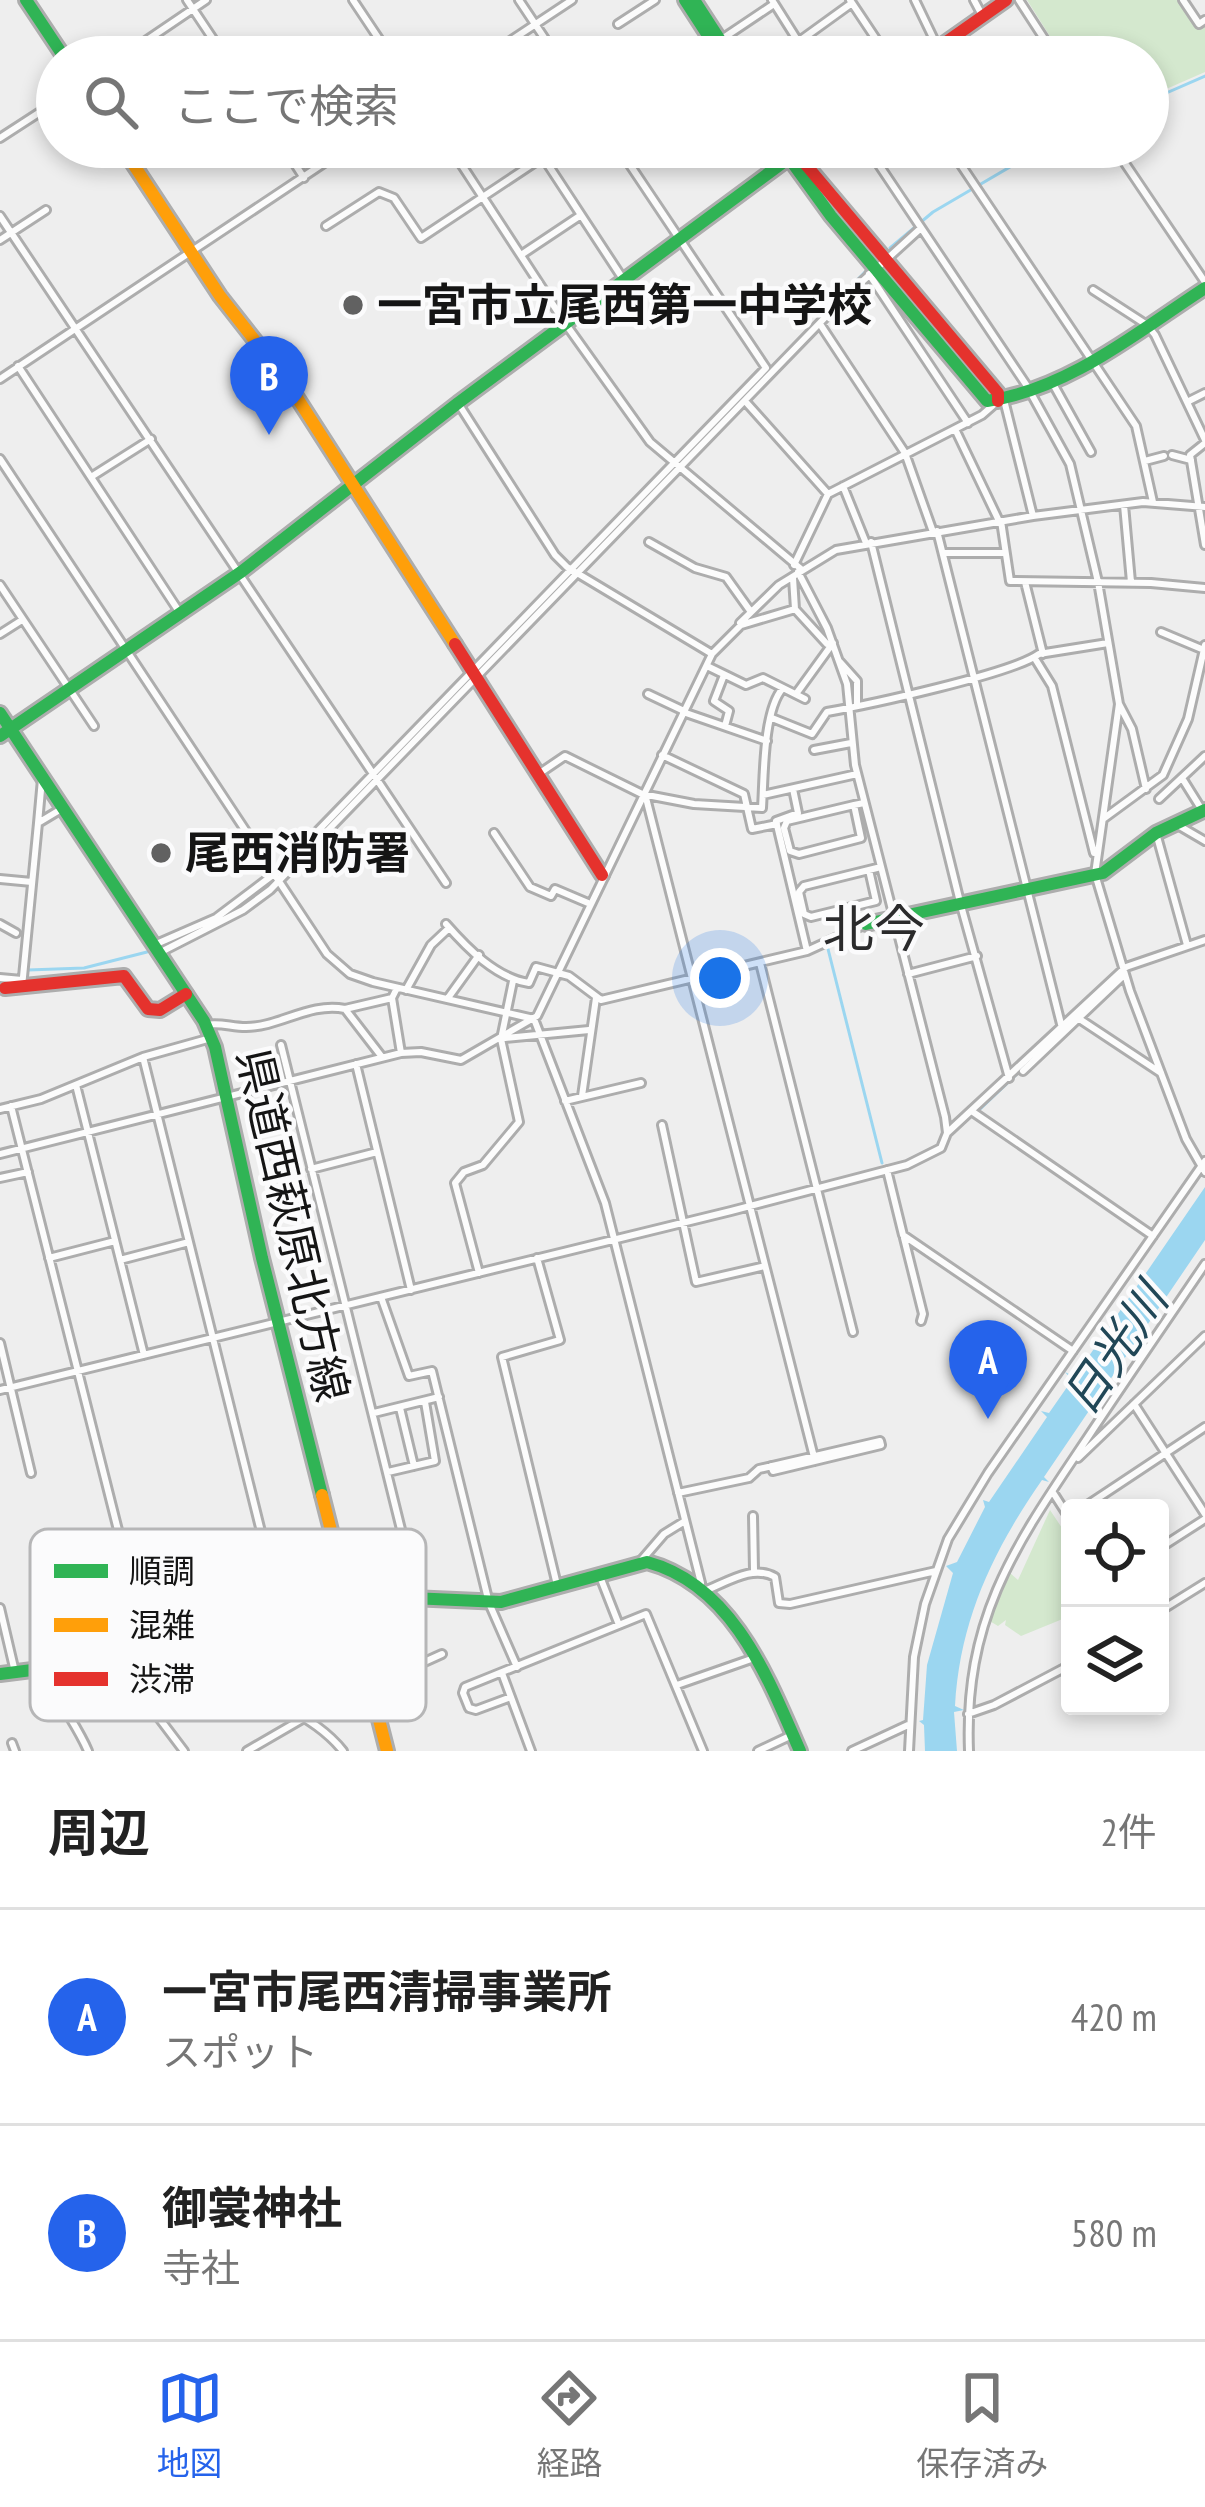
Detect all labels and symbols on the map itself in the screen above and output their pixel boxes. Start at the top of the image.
place label: 一宮市立尾西第一中学校 [377,275,872,333]
marker: 一宮市立尾西第一中学校 [340,292,366,318]
pin: B [230,336,308,435]
place label: 尾西消防署 [185,823,410,881]
marker: 尾西消防署 [148,840,174,866]
district label: 北今 [823,895,925,961]
your location [690,948,750,1008]
street label: 県道西萩原北方線 [225,1043,363,1407]
water label: 日光川 [1048,1267,1183,1425]
pin: A [949,1320,1027,1419]
legend [30,1529,426,1721]
text: 順調 [129,1549,195,1592]
text: 混雑 [129,1603,195,1646]
text: 渋滞 [129,1657,195,1700]

